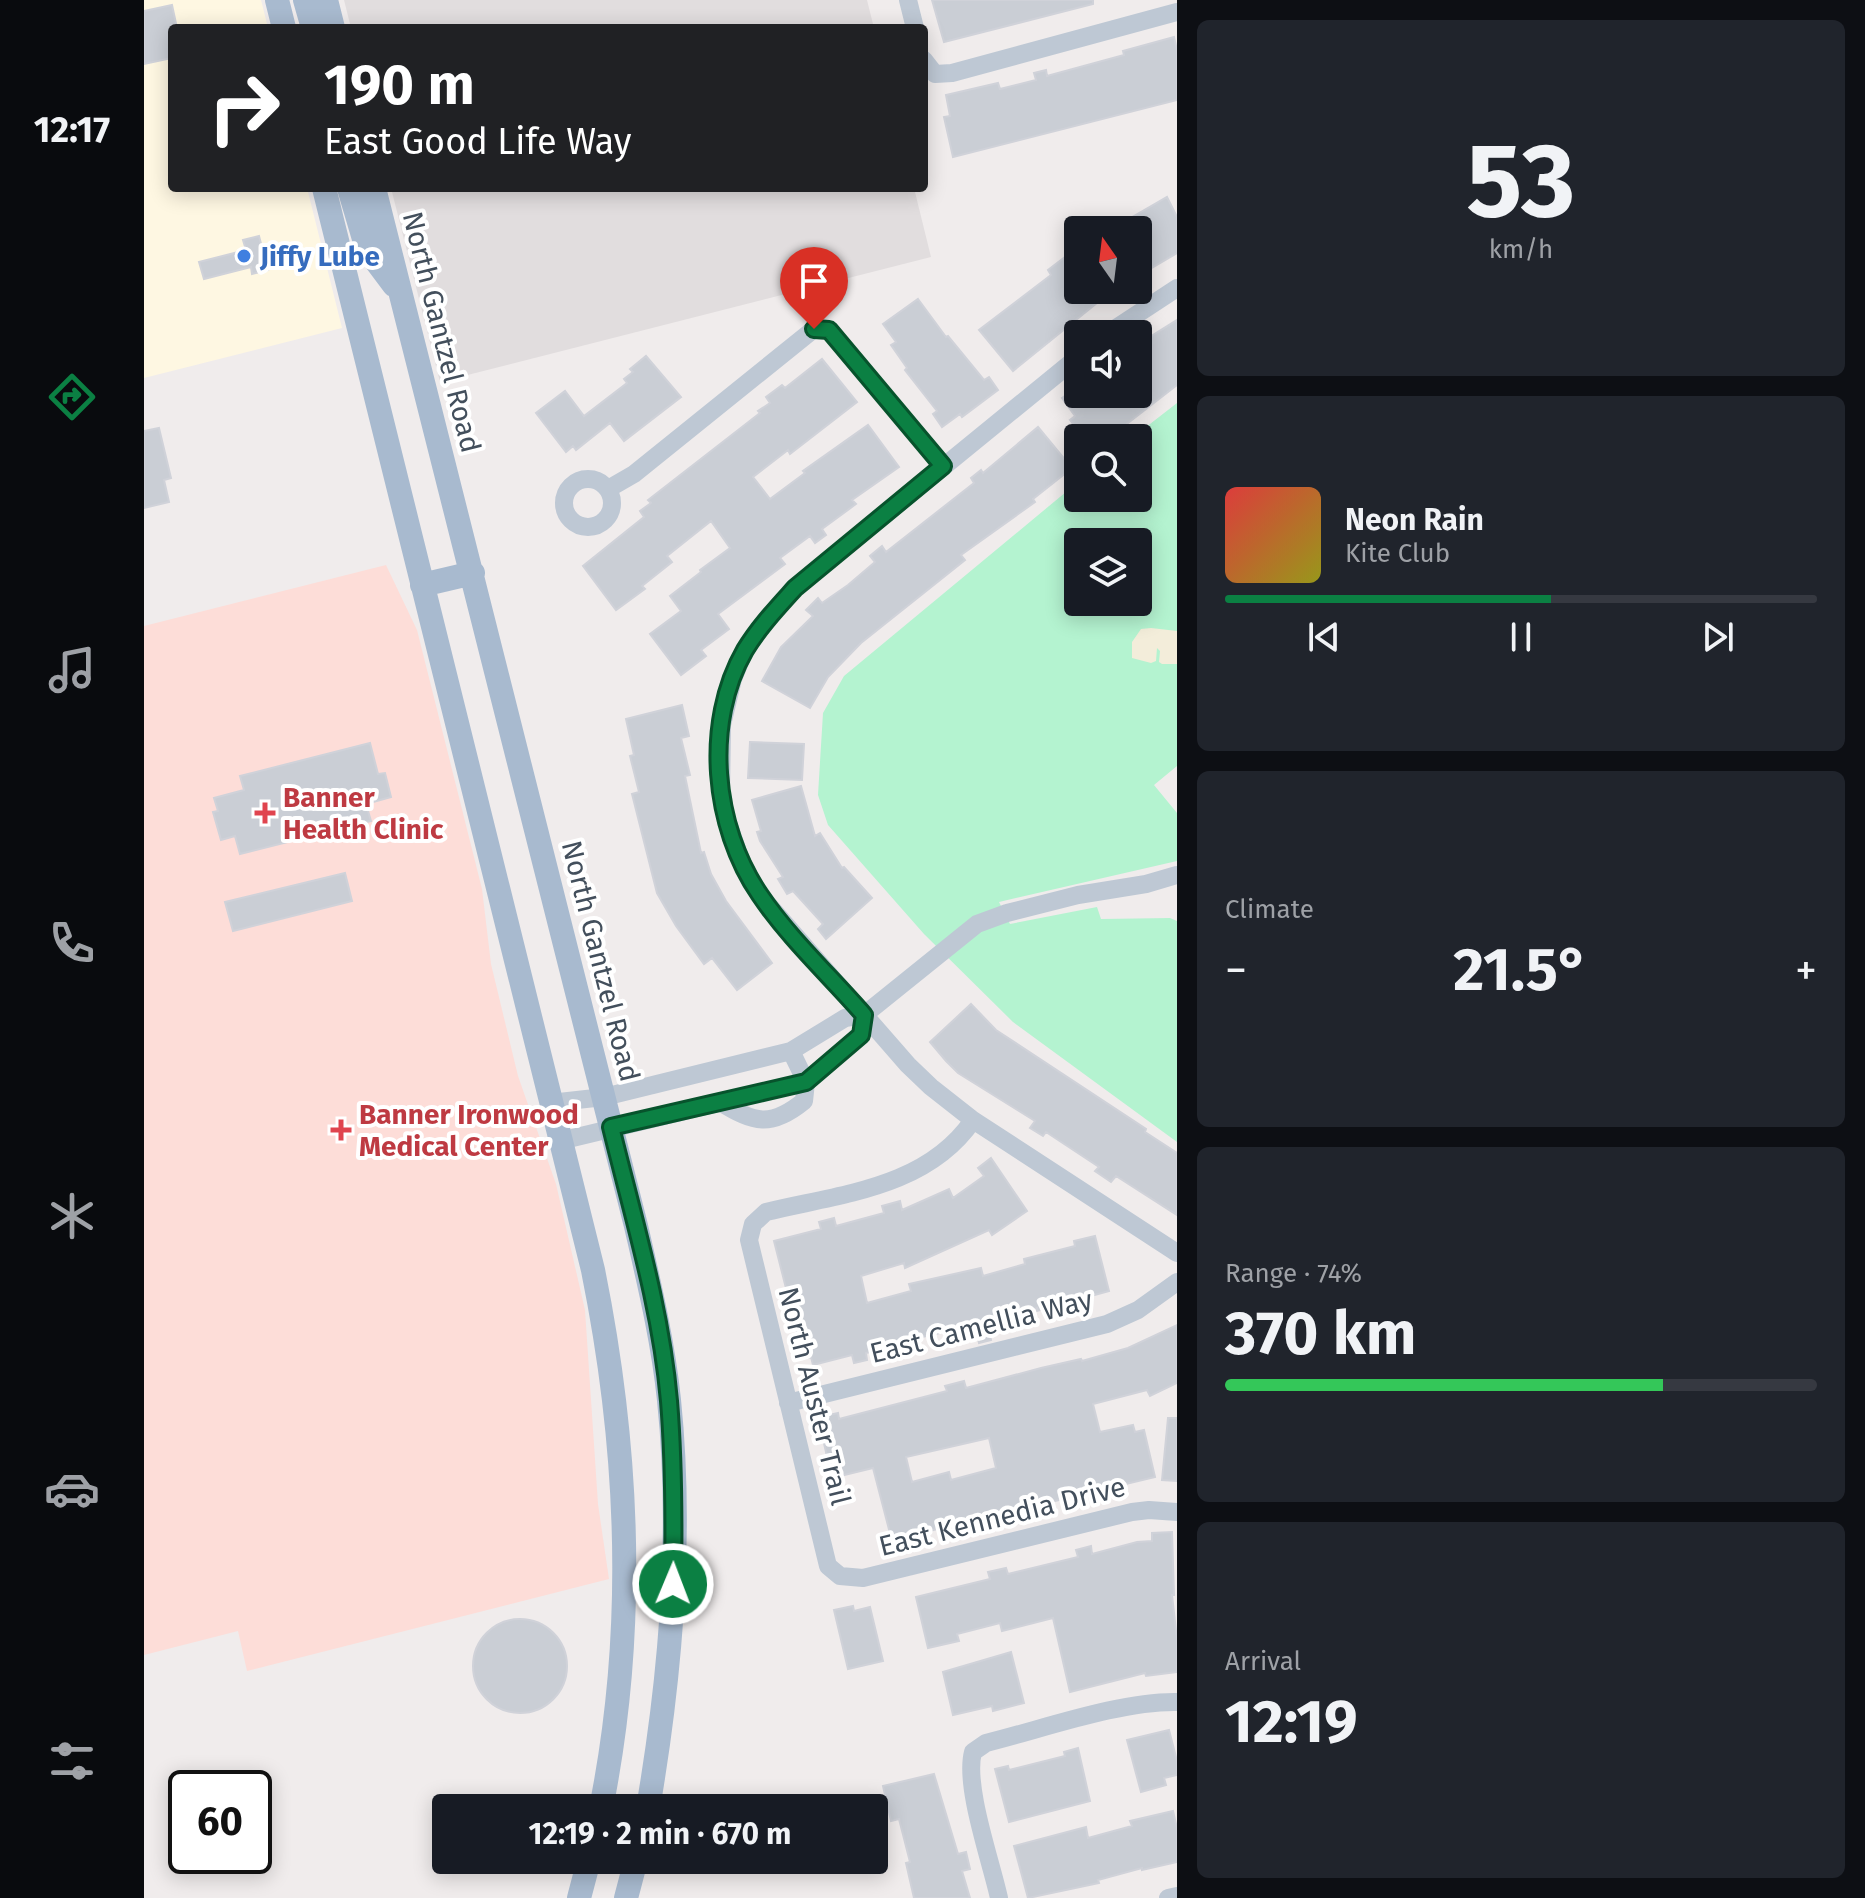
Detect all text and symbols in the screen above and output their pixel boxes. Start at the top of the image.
text: 190 m [324,52,475,119]
icon: right [192,56,296,160]
text: 12:17 [34,108,110,152]
text: 53 [1467,119,1575,244]
text: East Good Life Way [324,120,632,164]
street label: North Gantzel Road [396,208,487,456]
north arrow [1064,216,1152,304]
map controls [1064,216,1152,616]
text: km/h [1489,234,1553,265]
place label: Jiffy Lube [259,240,380,273]
marker: Jiffy Lube [235,247,253,265]
pin [780,247,848,329]
icon: arrive [792,259,836,303]
button: sound [1064,320,1152,408]
icon: directions [44,369,100,425]
button: search [1064,424,1152,512]
text: Neon Rain [1345,502,1484,538]
button: layers [1064,528,1152,616]
text: Kite Club [1345,538,1450,569]
icon: previous [1302,615,1346,659]
icon: pause [1499,615,1543,659]
icon: next [1696,615,1740,659]
icon: music [44,642,100,698]
place label: Banner Health Clinic [283,781,444,846]
marker: Banner Health Clinic [254,802,276,824]
street label: North Gantzel Road [555,837,646,1085]
text: Climate [1225,894,1314,925]
icon: phone [44,915,100,971]
text: 21.5° [1453,934,1589,1006]
text: − [1225,944,1247,997]
text: + [1795,944,1817,997]
place label: Banner Ironwood Medical Center [359,1098,579,1163]
marker: Banner Ironwood Medical Center [330,1119,352,1141]
icon: climate [44,1188,100,1244]
text: Range · 74% [1225,1258,1362,1289]
street label: East Camellia Way [867,1283,1096,1370]
street label: North Auster Trail [771,1284,858,1509]
text: 370 km [1225,1298,1416,1370]
icon: car [44,1461,100,1517]
street label: East Kennedia Drive [876,1470,1129,1563]
position arrow [631,1542,715,1626]
text: Arrival [1225,1646,1301,1677]
text: 12:19 [1225,1686,1358,1758]
icon: filters [44,1733,100,1789]
speed limit sign: 60 [168,1770,272,1874]
text: 12:19 · 2 min · 670 m [529,1816,791,1852]

